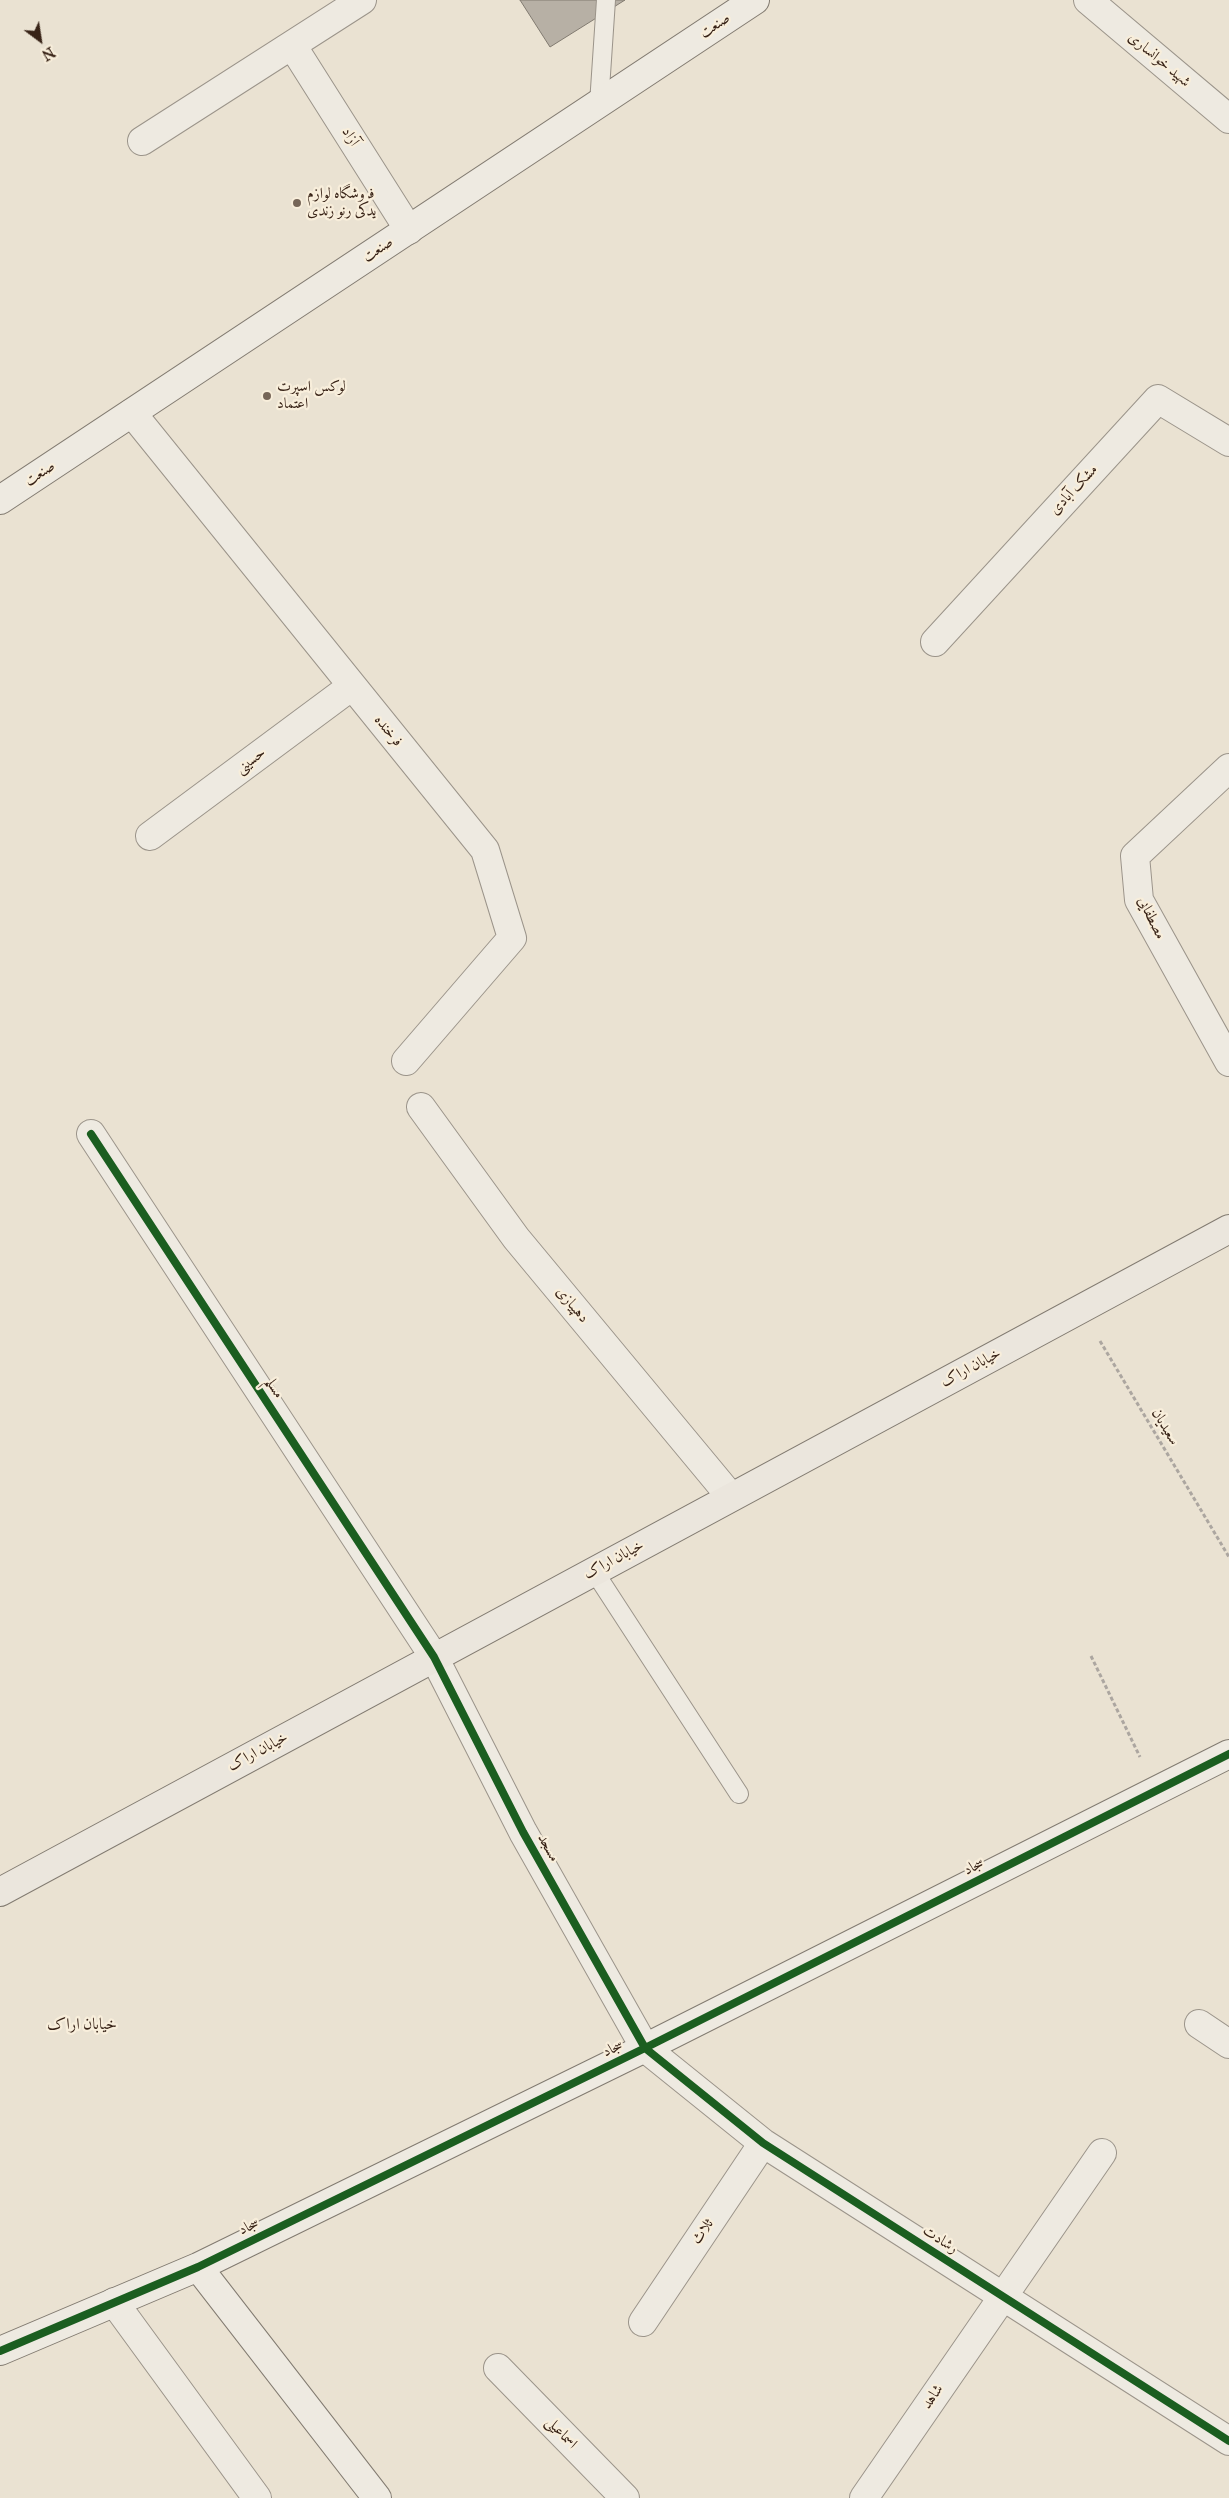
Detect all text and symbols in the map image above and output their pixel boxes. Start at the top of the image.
street label: صنعت [696,9,734,43]
north arrow [15,15,65,65]
street label: شهید خوانساری [1124,29,1194,91]
text: N [39,43,57,64]
street label: آزاد [337,124,363,150]
place label: فروشگاه لوازم یدکی رنو زندی [307,185,376,220]
marker: فروشگاه لوازم یدکی رنو زندی [291,197,303,209]
street label: صنعت [359,233,397,267]
place label: لوکس اسپرت اعتماد [277,378,346,413]
marker: لوکس اسپرت اعتماد [261,390,273,402]
street label: صنعت [21,457,59,491]
street label: مشک آبادی [1046,461,1102,519]
street label: فرخنده [370,711,406,751]
street label: حسینی [232,744,270,778]
street label: مصطفایی [1133,894,1169,942]
street label: دهپیازی [552,1283,592,1327]
street label: خیابان اراک [938,1345,1004,1391]
street label: مسلم [261,1374,287,1402]
street label: سعیدیان [1147,1405,1183,1449]
street label: خیابان اراک [581,1537,647,1583]
street label: خیابان اراک [225,1729,291,1775]
street label: مسجد [533,1831,563,1865]
street label: سجاد [961,1854,987,1880]
district label: خیابان اراک [47,2015,117,2035]
street label: سجاد [600,2036,626,2062]
street label: سجاد [236,2214,262,2240]
street label: ثلاث [688,2216,718,2248]
street label: رشادت [919,2222,961,2258]
street label: شاهد [918,2381,948,2413]
street label: اسماعیلی [541,2413,581,2453]

